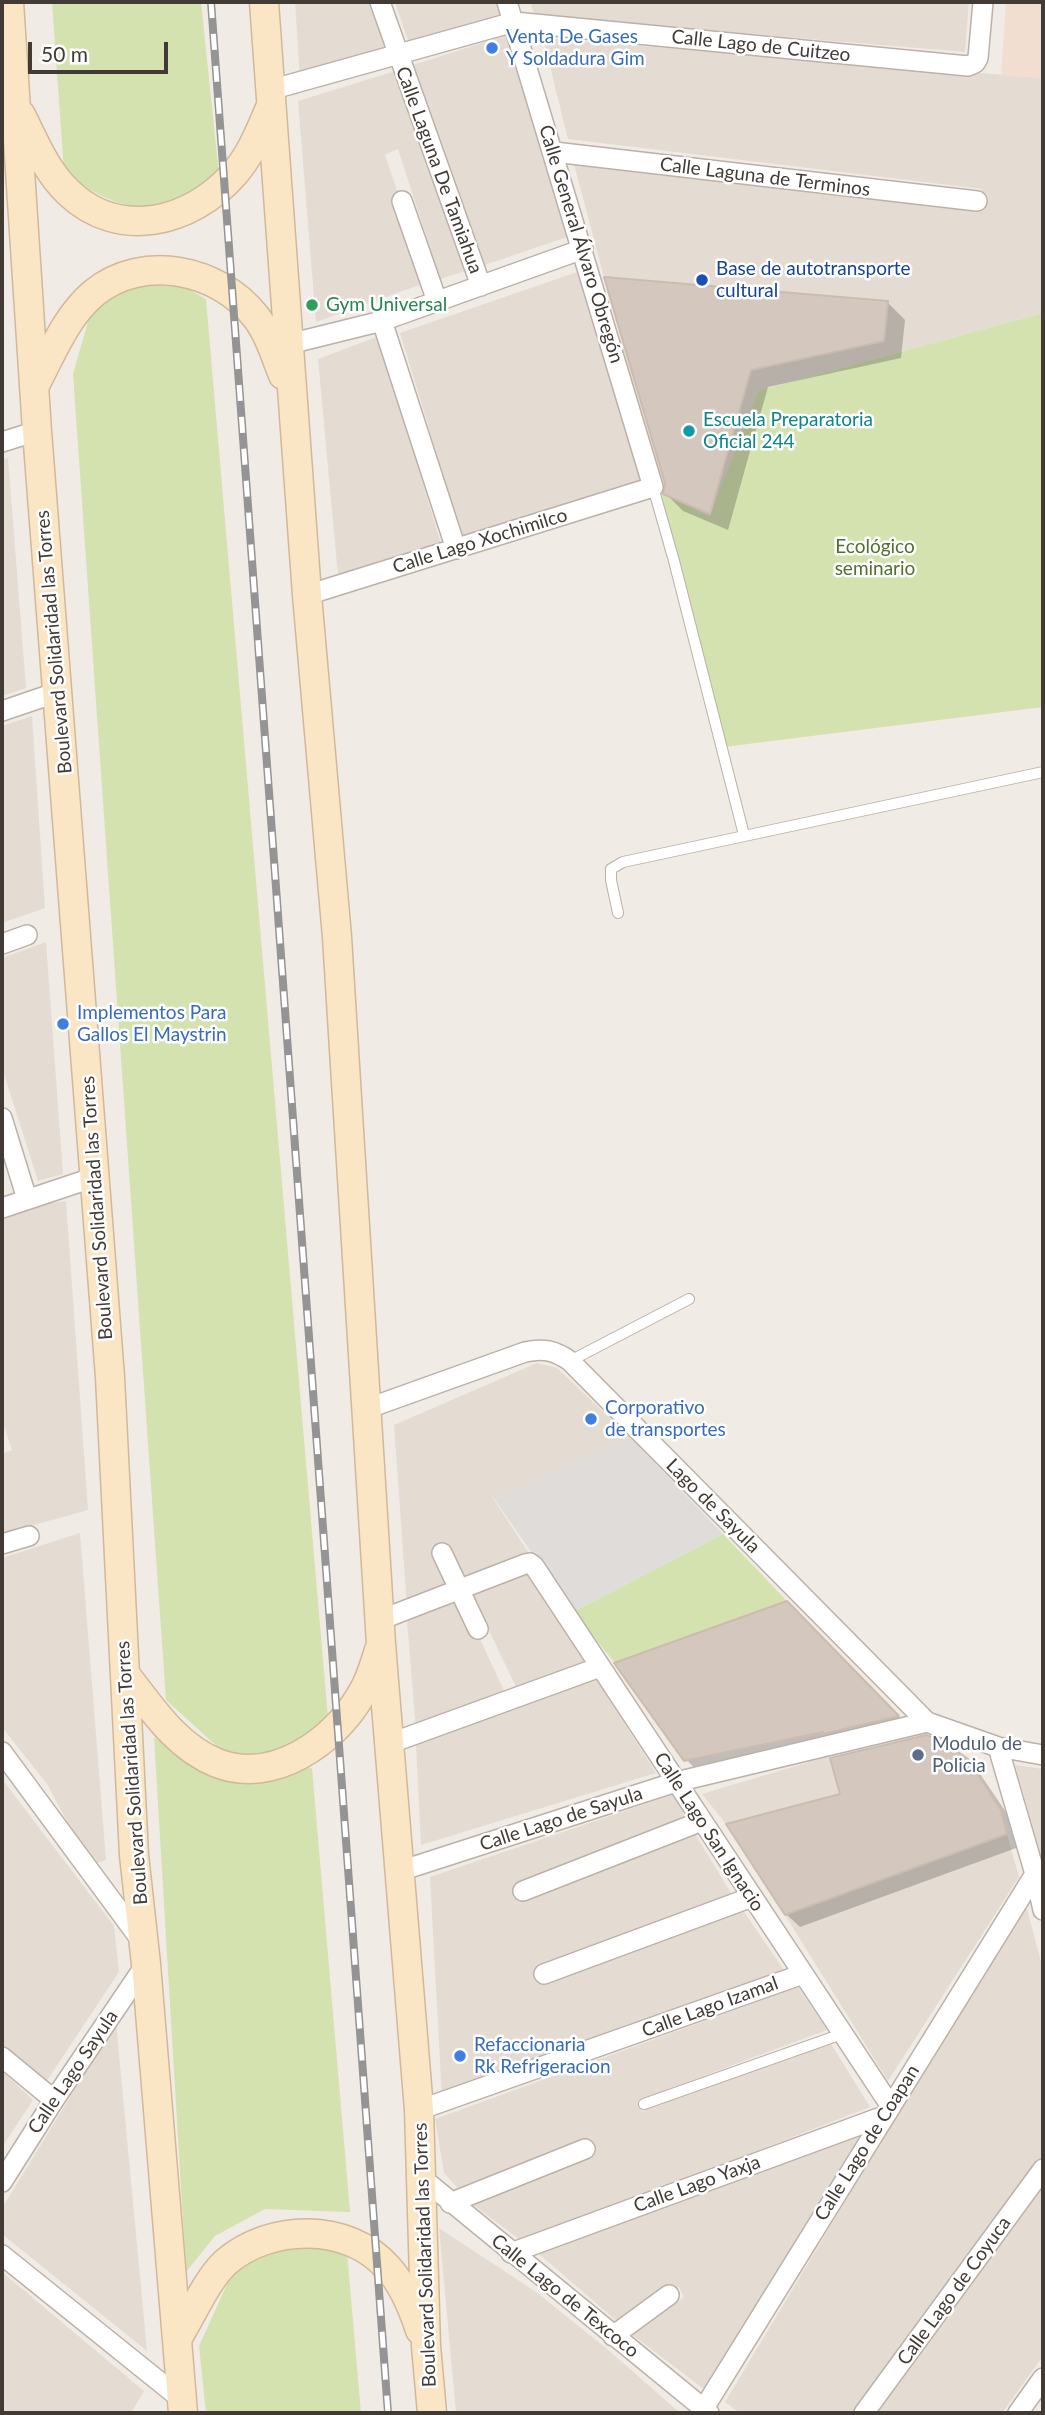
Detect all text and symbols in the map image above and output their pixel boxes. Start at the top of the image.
street label: Calle Lago de Cuitzeo [670,25,852,67]
place label: Venta De Gases Y Soldadura Gim [506,26,645,70]
scale bar [32,28,172,72]
marker: Venta De Gases Y Soldadura Gim [484,40,500,56]
text: 50 m [41,41,88,66]
street label: Calle Laguna De Tamiahua [391,63,487,277]
street label: Calle General Álvaro Obregón [534,122,628,366]
street label: Calle Laguna de Terminos [659,153,871,201]
place label: Base de autotransporte cultural [716,258,911,302]
marker: Base de autotransporte cultural [694,272,710,288]
place label: Gym Universal [326,294,447,316]
marker: Gym Universal [304,297,320,313]
place label: Escuela Preparatoria Oficial 244 [703,409,873,453]
marker: Escuela Preparatoria Oficial 244 [681,423,697,439]
street label: Calle Lago Xochimilco [390,504,570,578]
street label: Boulevard Solidaridad las Torres [31,509,77,775]
park label: Ecológico seminario [835,536,915,580]
place label: Implementos Para Gallos El Maystrin [77,1002,227,1046]
marker: Implementos Para Gallos El Maystrin [55,1016,71,1032]
street label: Boulevard Solidaridad las Torres [76,1075,118,1341]
place label: Corporativo de transportes [605,1397,726,1441]
marker: Corporativo de transportes [583,1411,599,1427]
street label: Lago de Sayula [661,1454,765,1558]
street label: Boulevard Solidaridad las Torres [111,1640,153,1906]
place label: Modulo de Policia [932,1733,1022,1777]
marker: Modulo de Policia [910,1747,926,1763]
street label: Calle Lago San Ignacio [649,1748,769,1916]
street label: Calle Lago de Sayula [477,1782,645,1856]
street label: Calle Lago Izamal [639,1972,781,2042]
street label: Calle Lago Sayula [23,2006,123,2138]
place label: Refaccionaria Rk Refrigeracion [474,2034,611,2078]
marker: Refaccionaria Rk Refrigeracion [452,2048,468,2064]
street label: Calle Lago de Coapan [810,2061,924,2225]
street label: Boulevard Solidaridad las Torres [409,2122,441,2388]
street label: Calle Lago Yaxja [631,2151,763,2217]
street label: Calle Lago de Coyuca [892,2212,1016,2370]
street label: Calle Lago de Texcoco [487,2229,643,2363]

